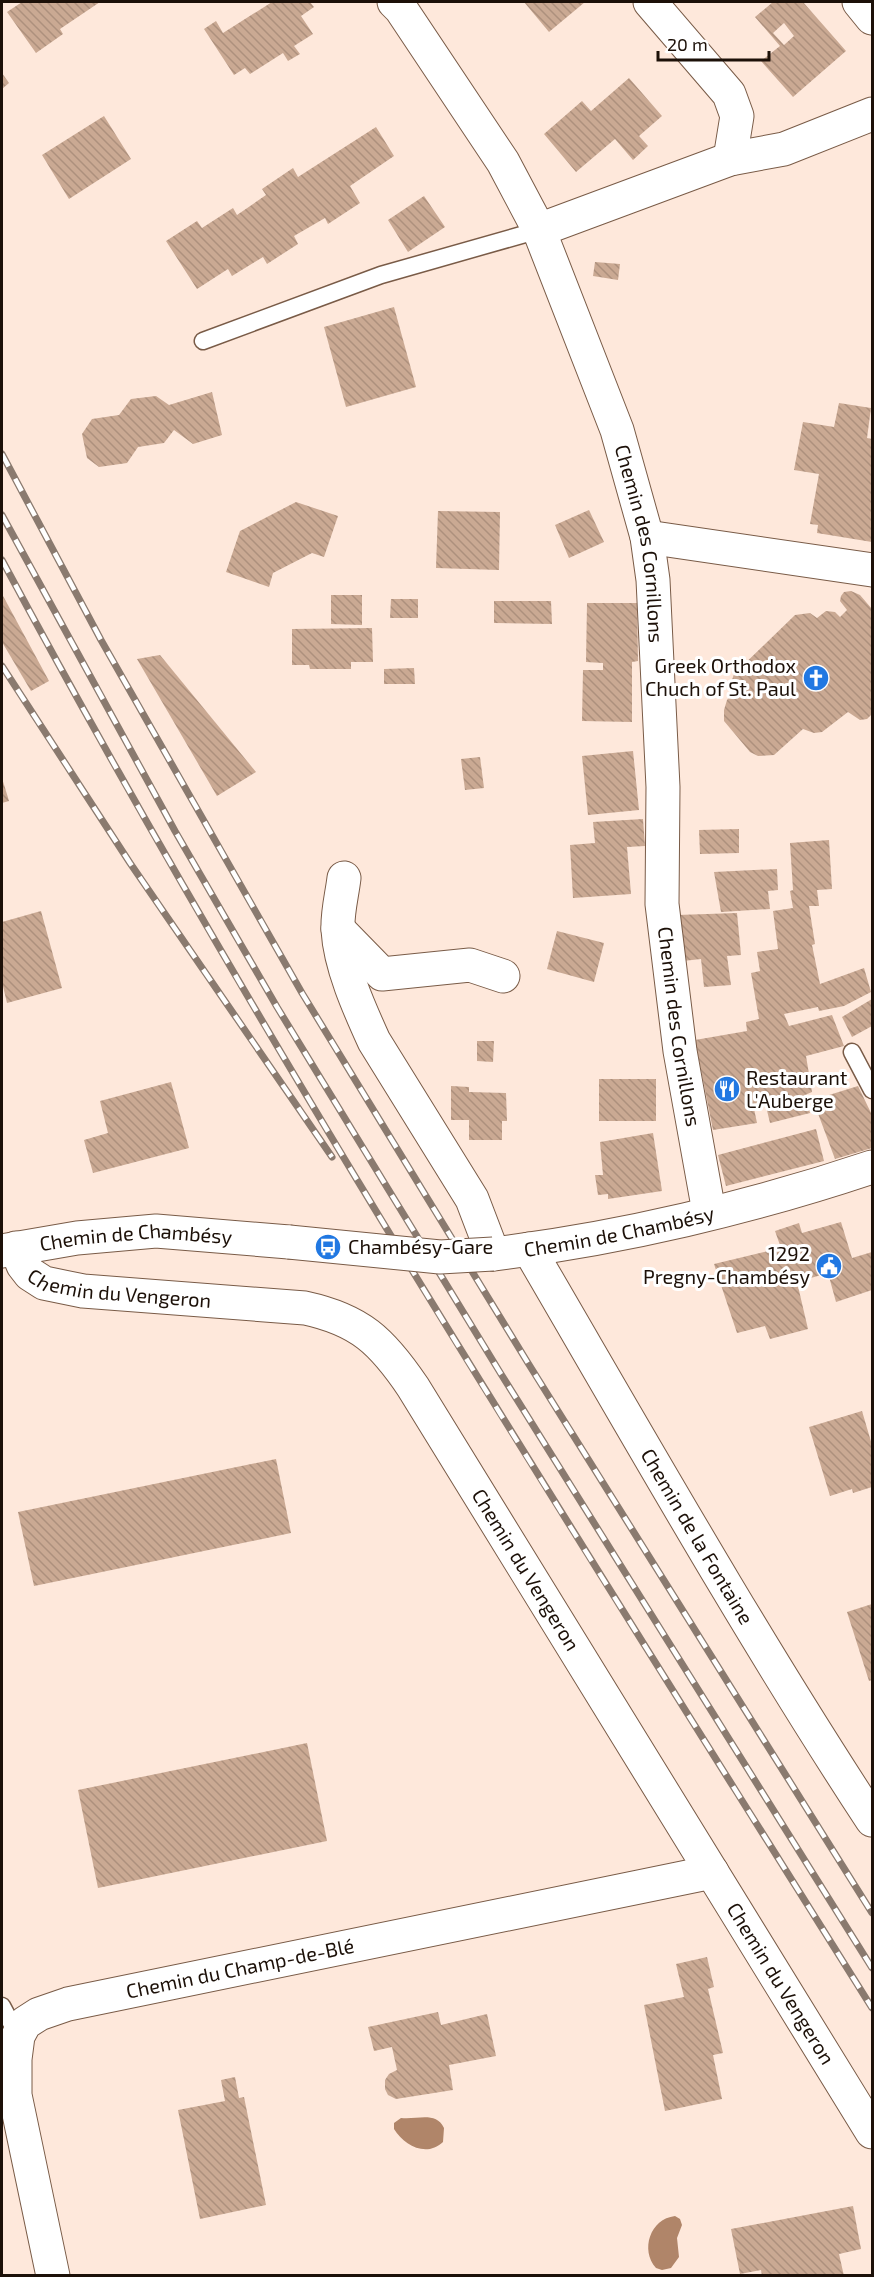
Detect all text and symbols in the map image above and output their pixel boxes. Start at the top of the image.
scale bar [658,24,769,62]
text: 20 m [667,33,708,55]
street label: Chemin des Cornillons [611,442,669,643]
place label: Greek Orthodox Chuch of St. Paul [645,653,796,700]
church icon: Greek Orthodox Chuch of St. Paul [801,663,831,693]
street label: Chemin des Cornillons [654,925,706,1128]
place label: Restaurant L'Auberge [746,1065,848,1112]
restaurant icon: Restaurant L'Auberge [712,1074,742,1104]
street label: Chemin de Chambésy [522,1200,717,1261]
street label: Chemin de Chambésy [37,1218,234,1255]
bus stop icon: Chambésy-Gare [313,1232,343,1262]
place label: Chambésy-Gare [348,1234,493,1258]
place label: 1292 Pregny-Chambésy [643,1241,810,1288]
public building icon: 1292 Pregny-Chambésy [814,1251,844,1281]
street label: Chemin du Vengeron [24,1263,212,1312]
street label: Chemin de la Fontaine [637,1444,759,1628]
street label: Chemin du Vengeron [468,1484,585,1655]
street label: Chemin du Vengeron [723,1898,840,2069]
street label: Chemin du Champ-de-Blé [124,1933,356,2003]

